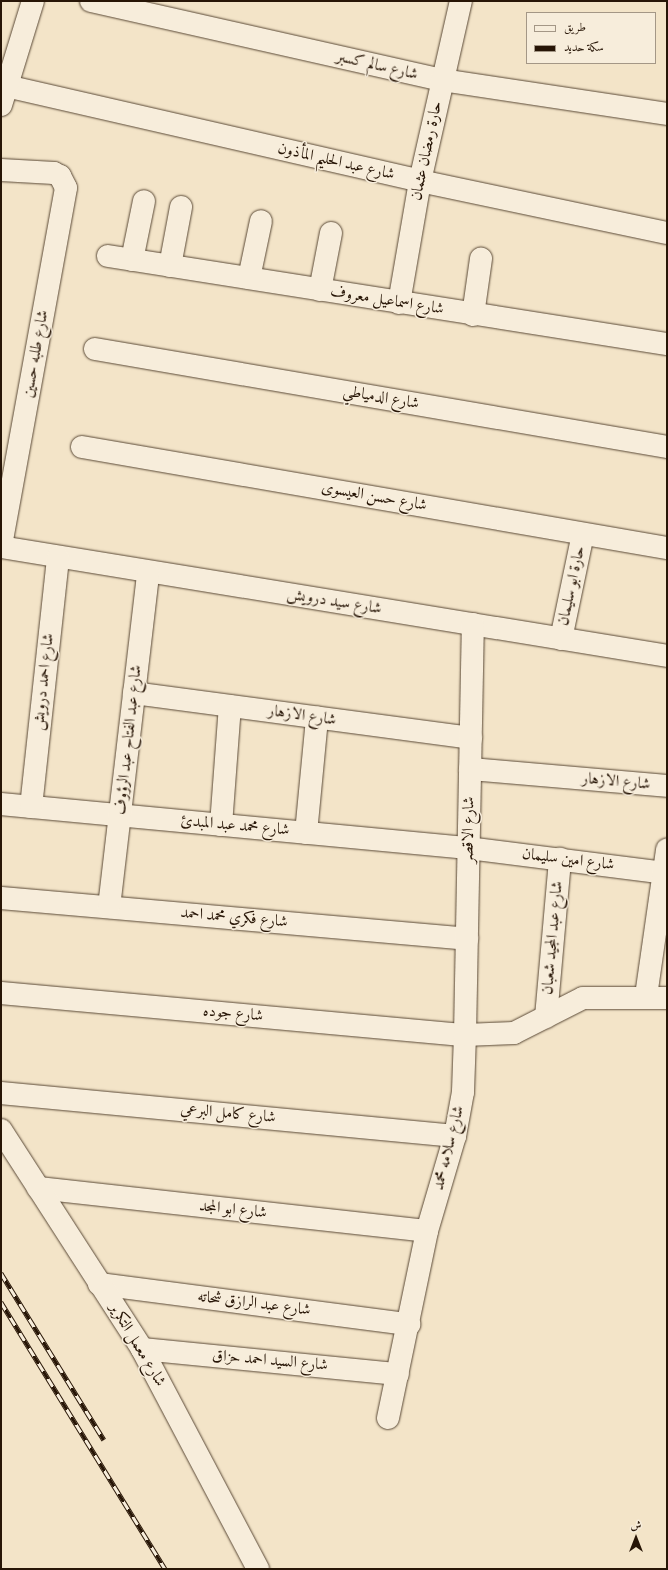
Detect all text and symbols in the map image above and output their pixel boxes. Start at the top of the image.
legend [526,12,656,64]
text: طريق [564,20,586,35]
text: سكة حديد [564,40,604,55]
street label: شارع سالم كسبر [334,47,420,85]
street label: حارة رمضان عثمان [407,99,447,203]
street label: شارع عبد الحليم المأذون [276,139,396,185]
street label: شارع اسماعيل معروف [329,283,445,319]
street label: شارع طلبه حسين [19,309,53,399]
street label: شارع الدمياطي [341,382,421,414]
street label: شارع حسن العيسوى [320,478,428,516]
street label: حارة ابو سليمان [554,544,590,628]
street label: شارع سيد درويش [285,585,383,619]
street label: شارع احمد درويش [29,632,59,732]
street label: شارع عبد الفتاح عبد الرؤوف [112,664,146,816]
street label: شارع الازهار [267,702,337,730]
street label: شارع الازهار [581,769,651,795]
street label: شارع الاقصر [459,796,479,864]
street label: شارع محمد عبد المبدئ [180,812,290,840]
street label: شارع امين سليمان [521,845,615,875]
street label: شارع عبد المجيد شعبان [538,880,568,996]
street label: شارع فكري محمد احمد [180,904,288,932]
street label: شارع جوده [202,1002,264,1026]
street label: شارع كامل البرعي [179,1100,277,1128]
street label: شارع سلامه محمد [429,1104,469,1192]
street label: شارع ابو المجد [198,1197,268,1223]
street label: شارع عبد الرازق شحاته [196,1288,312,1320]
street label: شارع معمل التكرير [105,1300,169,1390]
street label: شارع السيد احمد حزاق [211,1346,329,1376]
north arrow [616,1518,656,1558]
text: ش [631,1519,641,1533]

